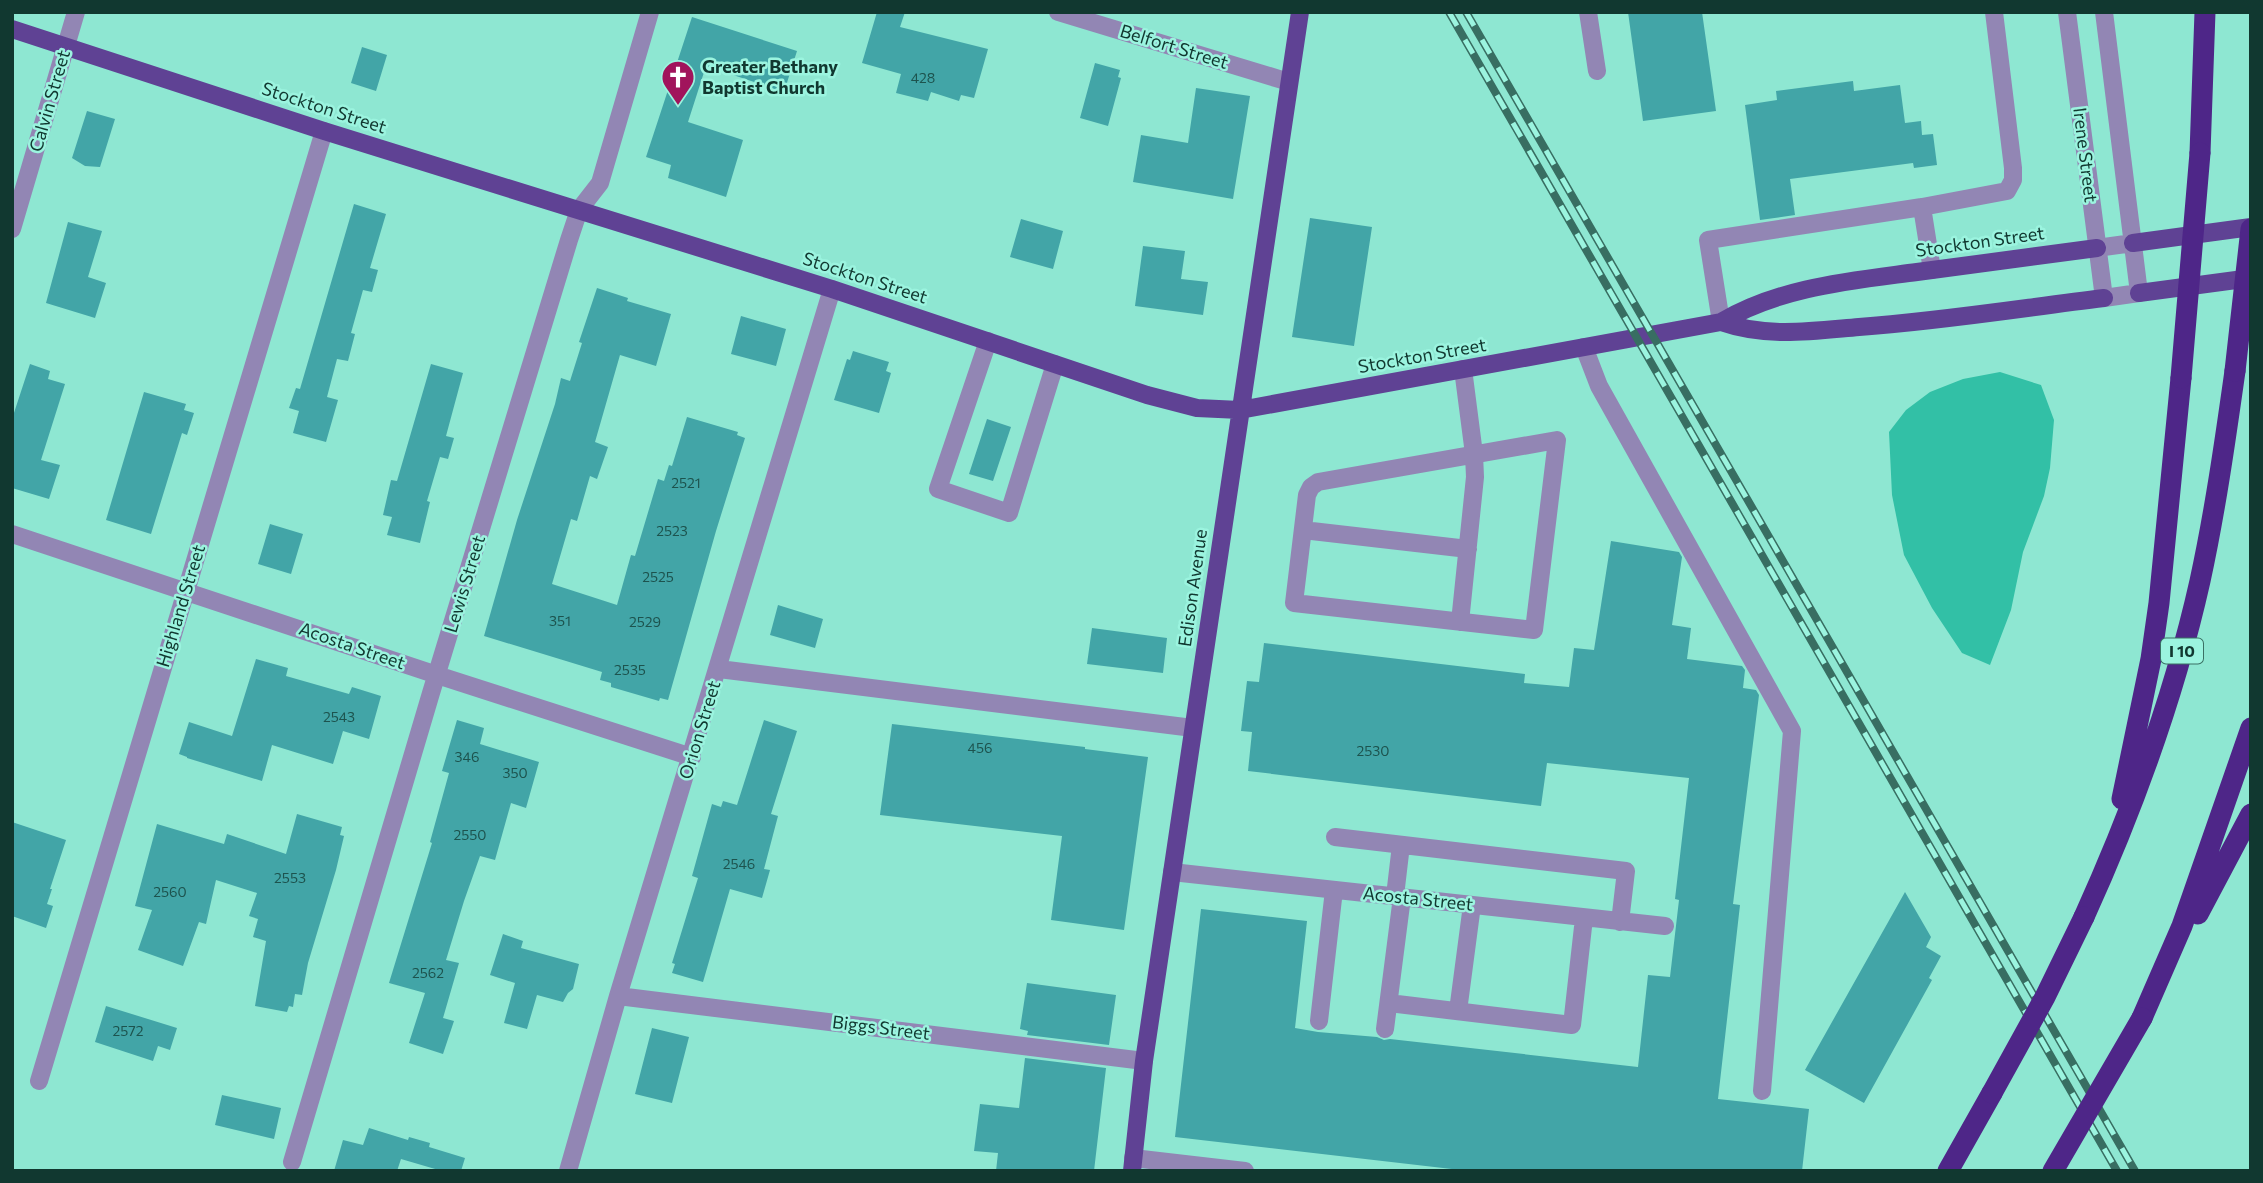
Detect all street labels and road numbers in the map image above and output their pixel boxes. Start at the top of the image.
street label: Belfort Street [1118,19,1231,73]
street label: Calvin Street [24,47,74,154]
street label: Stockton Street [259,77,389,138]
street label: Irene Street [2069,106,2103,204]
street label: Stockton Street [1914,221,2046,261]
street label: Stockton Street [800,247,930,308]
street label: Stockton Street [1356,333,1488,377]
street label: Edison Avenue [1173,528,1211,648]
street label: Lewis Street [439,532,489,635]
street label: Highland Street [151,542,209,670]
street label: Acosta Street [296,617,408,673]
road number: I 10 [2161,638,2203,664]
street label: Orion Street [674,678,724,782]
street label: Acosta Street [1362,881,1474,915]
street label: Biggs Street [831,1010,931,1044]

